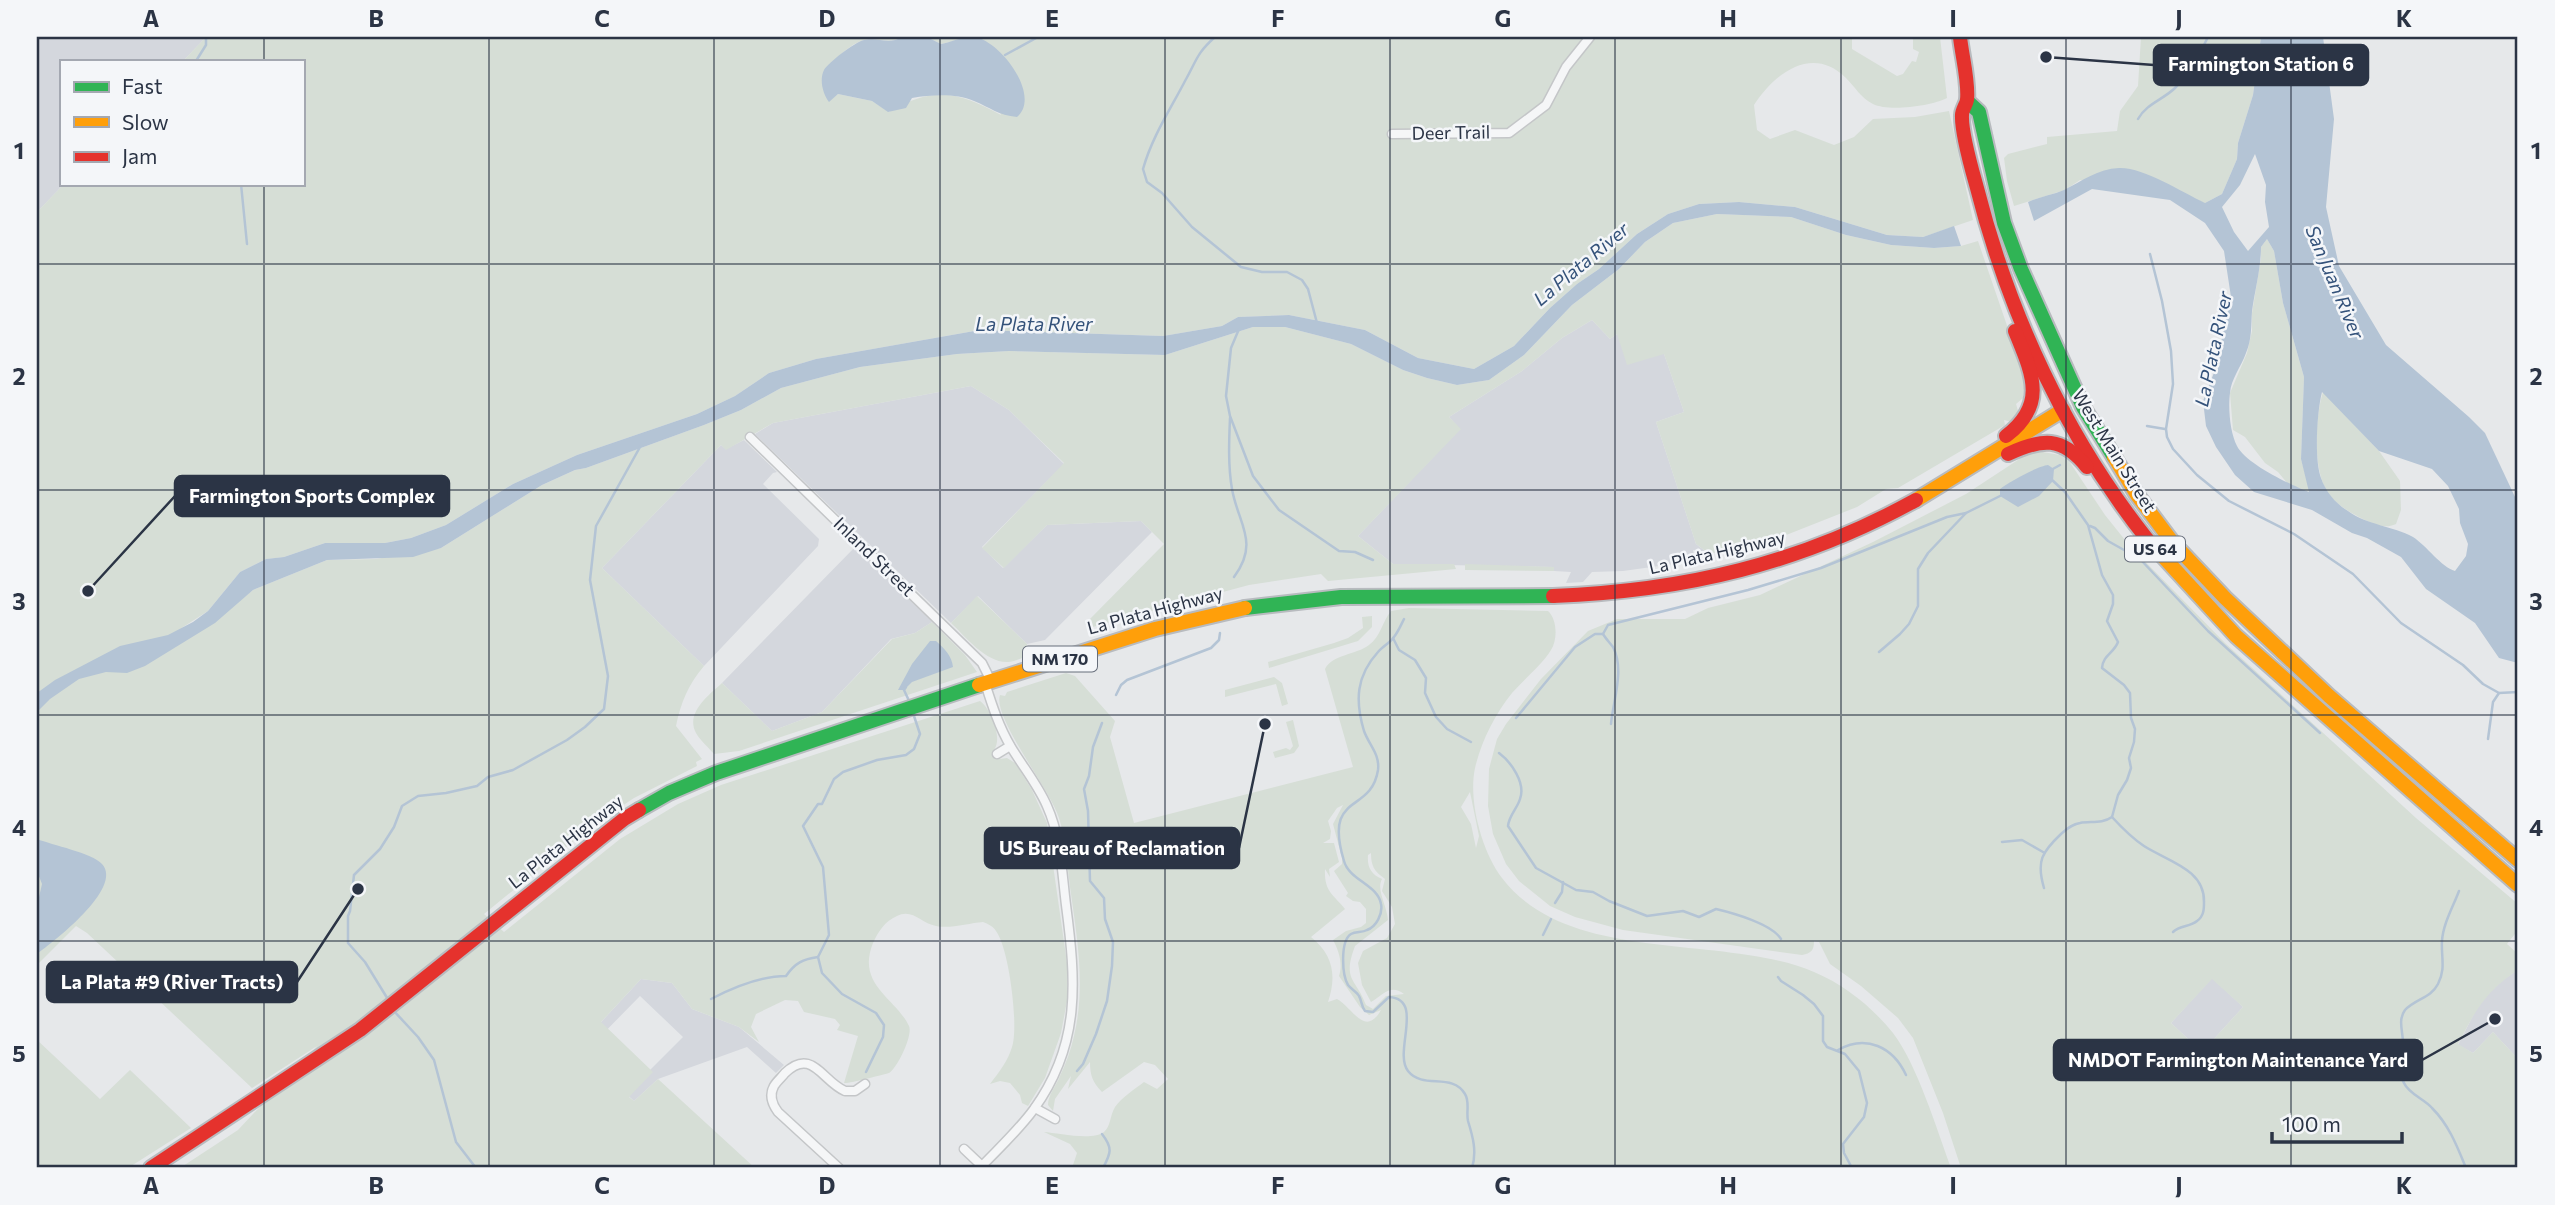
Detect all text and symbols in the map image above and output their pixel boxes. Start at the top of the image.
text: A [143,4,160,32]
text: B [368,4,384,32]
text: C [594,4,610,32]
text: D [819,4,836,32]
text: E [1045,4,1059,32]
text: F [1271,4,1285,32]
text: G [1495,4,1511,32]
text: H [1719,4,1737,32]
text: I [1949,4,1957,32]
text: J [2175,4,2183,32]
text: K [2396,4,2412,32]
callout: Farmington Station 6 [2154,45,2368,85]
text: Farmington Station 6 [2168,52,2354,75]
legend [60,60,304,186]
text: Fast [122,73,163,98]
text: Slow [122,109,169,134]
street label: Deer Trail [1412,120,1490,144]
text: 1 [14,136,24,164]
text: 1 [2531,136,2541,164]
text: Jam [122,143,157,168]
water label: La Plata River [1528,216,1634,310]
water label: San Juan River [2301,222,2370,343]
water label: La Plata River [2189,288,2236,409]
water label: La Plata River [975,312,1094,335]
text: 2 [12,362,26,390]
text: 2 [2529,362,2543,390]
street label: West Main Street [2068,385,2162,516]
callout: Farmington Sports Complex [175,476,449,516]
text: Farmington Sports Complex [189,484,435,507]
street label: Inland Street [830,512,920,600]
street label: La Plata Highway [1646,526,1787,578]
road number: US 64 [2125,536,2185,562]
street label: La Plata Highway [1085,581,1225,639]
text: 3 [12,587,26,615]
text: 3 [2529,587,2543,615]
road number: NM 170 [1023,646,1097,672]
street label: La Plata Highway [504,790,627,893]
text: 4 [12,813,26,841]
text: 4 [2529,813,2543,841]
callout: US Bureau of Reclamation [985,828,1239,868]
text: US Bureau of Reclamation [999,836,1225,859]
callout: La Plata #9 (River Tracts) [47,962,297,1002]
text: La Plata #9 (River Tracts) [61,970,283,993]
text: 5 [12,1039,26,1067]
text: 5 [2529,1039,2543,1067]
callout: NMDOT Farmington Maintenance Yard [2054,1040,2422,1080]
text: NMDOT Farmington Maintenance Yard [2068,1048,2408,1071]
scale bar [2272,1100,2401,1144]
text: 100 m [2282,1111,2341,1136]
text: A [143,1171,160,1199]
text: B [368,1171,384,1199]
text: C [594,1171,610,1199]
text: D [819,1171,836,1199]
text: E [1045,1171,1059,1199]
text: F [1271,1171,1285,1199]
text: G [1495,1171,1511,1199]
text: H [1719,1171,1737,1199]
text: I [1949,1171,1957,1199]
text: J [2175,1171,2183,1199]
text: K [2396,1171,2412,1199]

